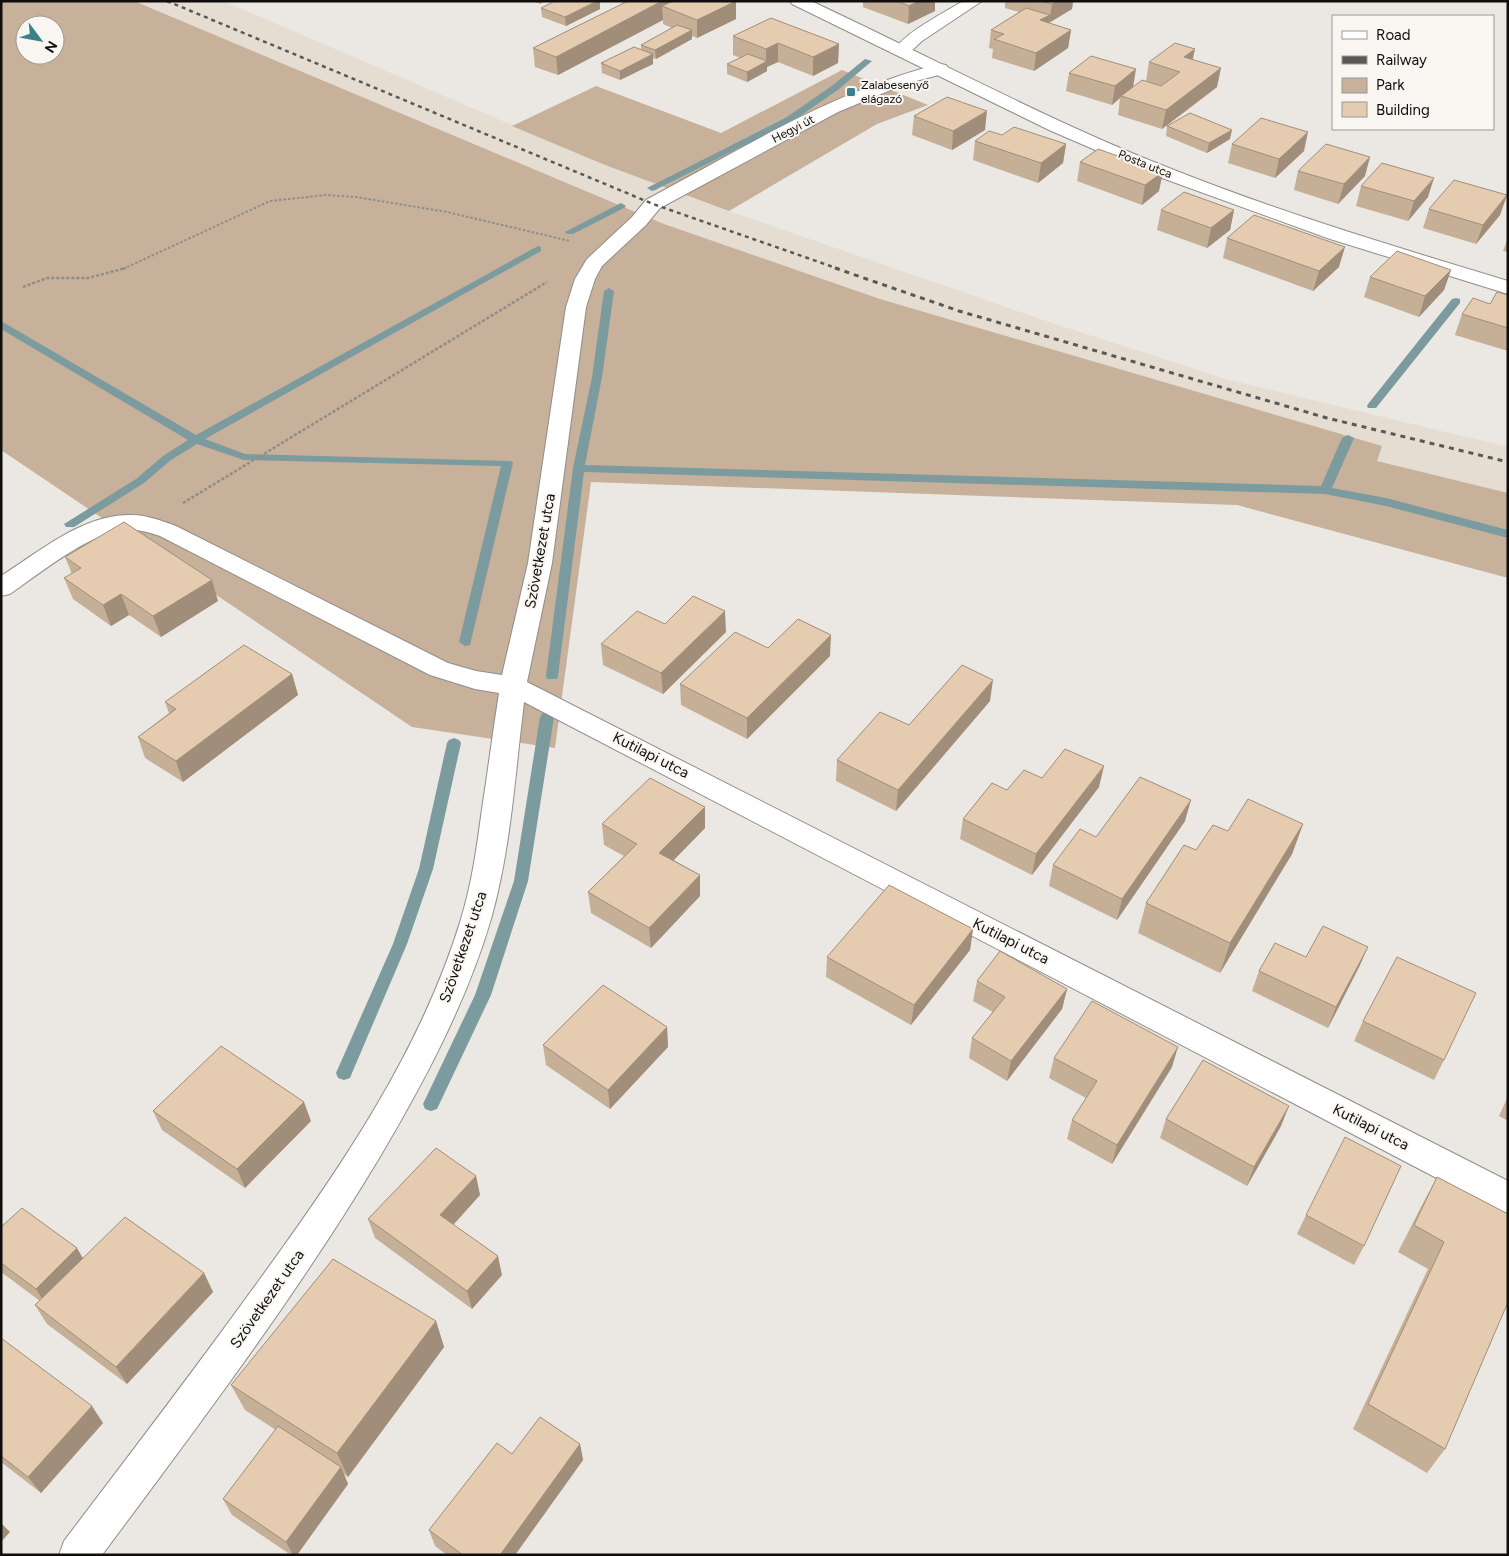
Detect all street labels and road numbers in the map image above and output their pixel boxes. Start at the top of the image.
street label: Hegyi út [769,112,817,146]
street label: Posta utca [1116,147,1174,181]
street label: Szövetkezet utca [521,492,559,610]
street label: Kutilapi utca [610,728,692,782]
street label: Szövetkezet utca [436,889,490,1005]
street label: Kutilapi utca [970,914,1052,968]
street label: Kutilapi utca [1330,1100,1412,1154]
street label: Szövetkezet utca [226,1246,308,1352]

